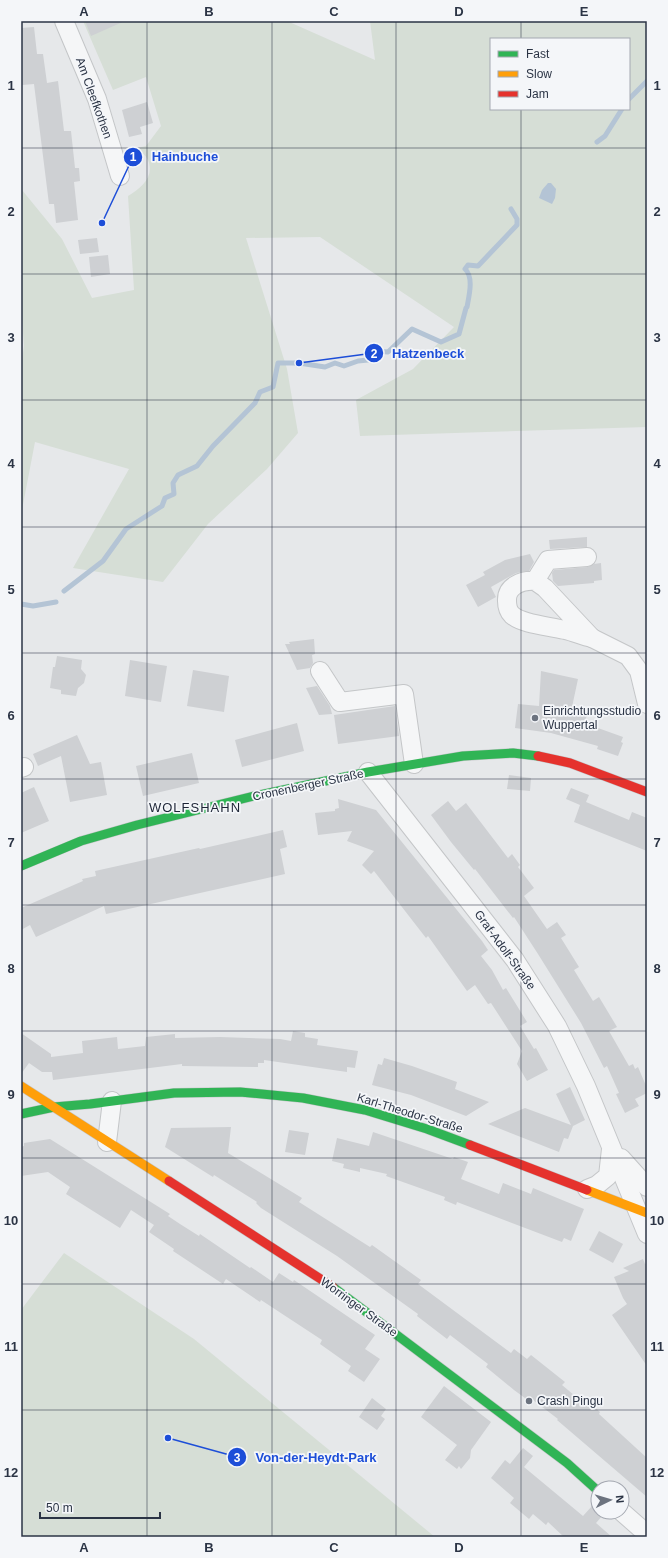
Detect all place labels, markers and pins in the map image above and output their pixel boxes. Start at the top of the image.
callout: Hainbuche [123,144,226,169]
callout: Hatzenbeck [364,341,472,366]
place label: Einrichtungsstudio Wuppertal [543,704,641,732]
marker: Einrichtungsstudio Wuppertal [530,713,540,723]
place label: Crash Pingu [537,1394,603,1408]
marker: Crash Pingu [524,1396,534,1406]
callout: Von-der-Heydt-Park [227,1445,384,1470]

